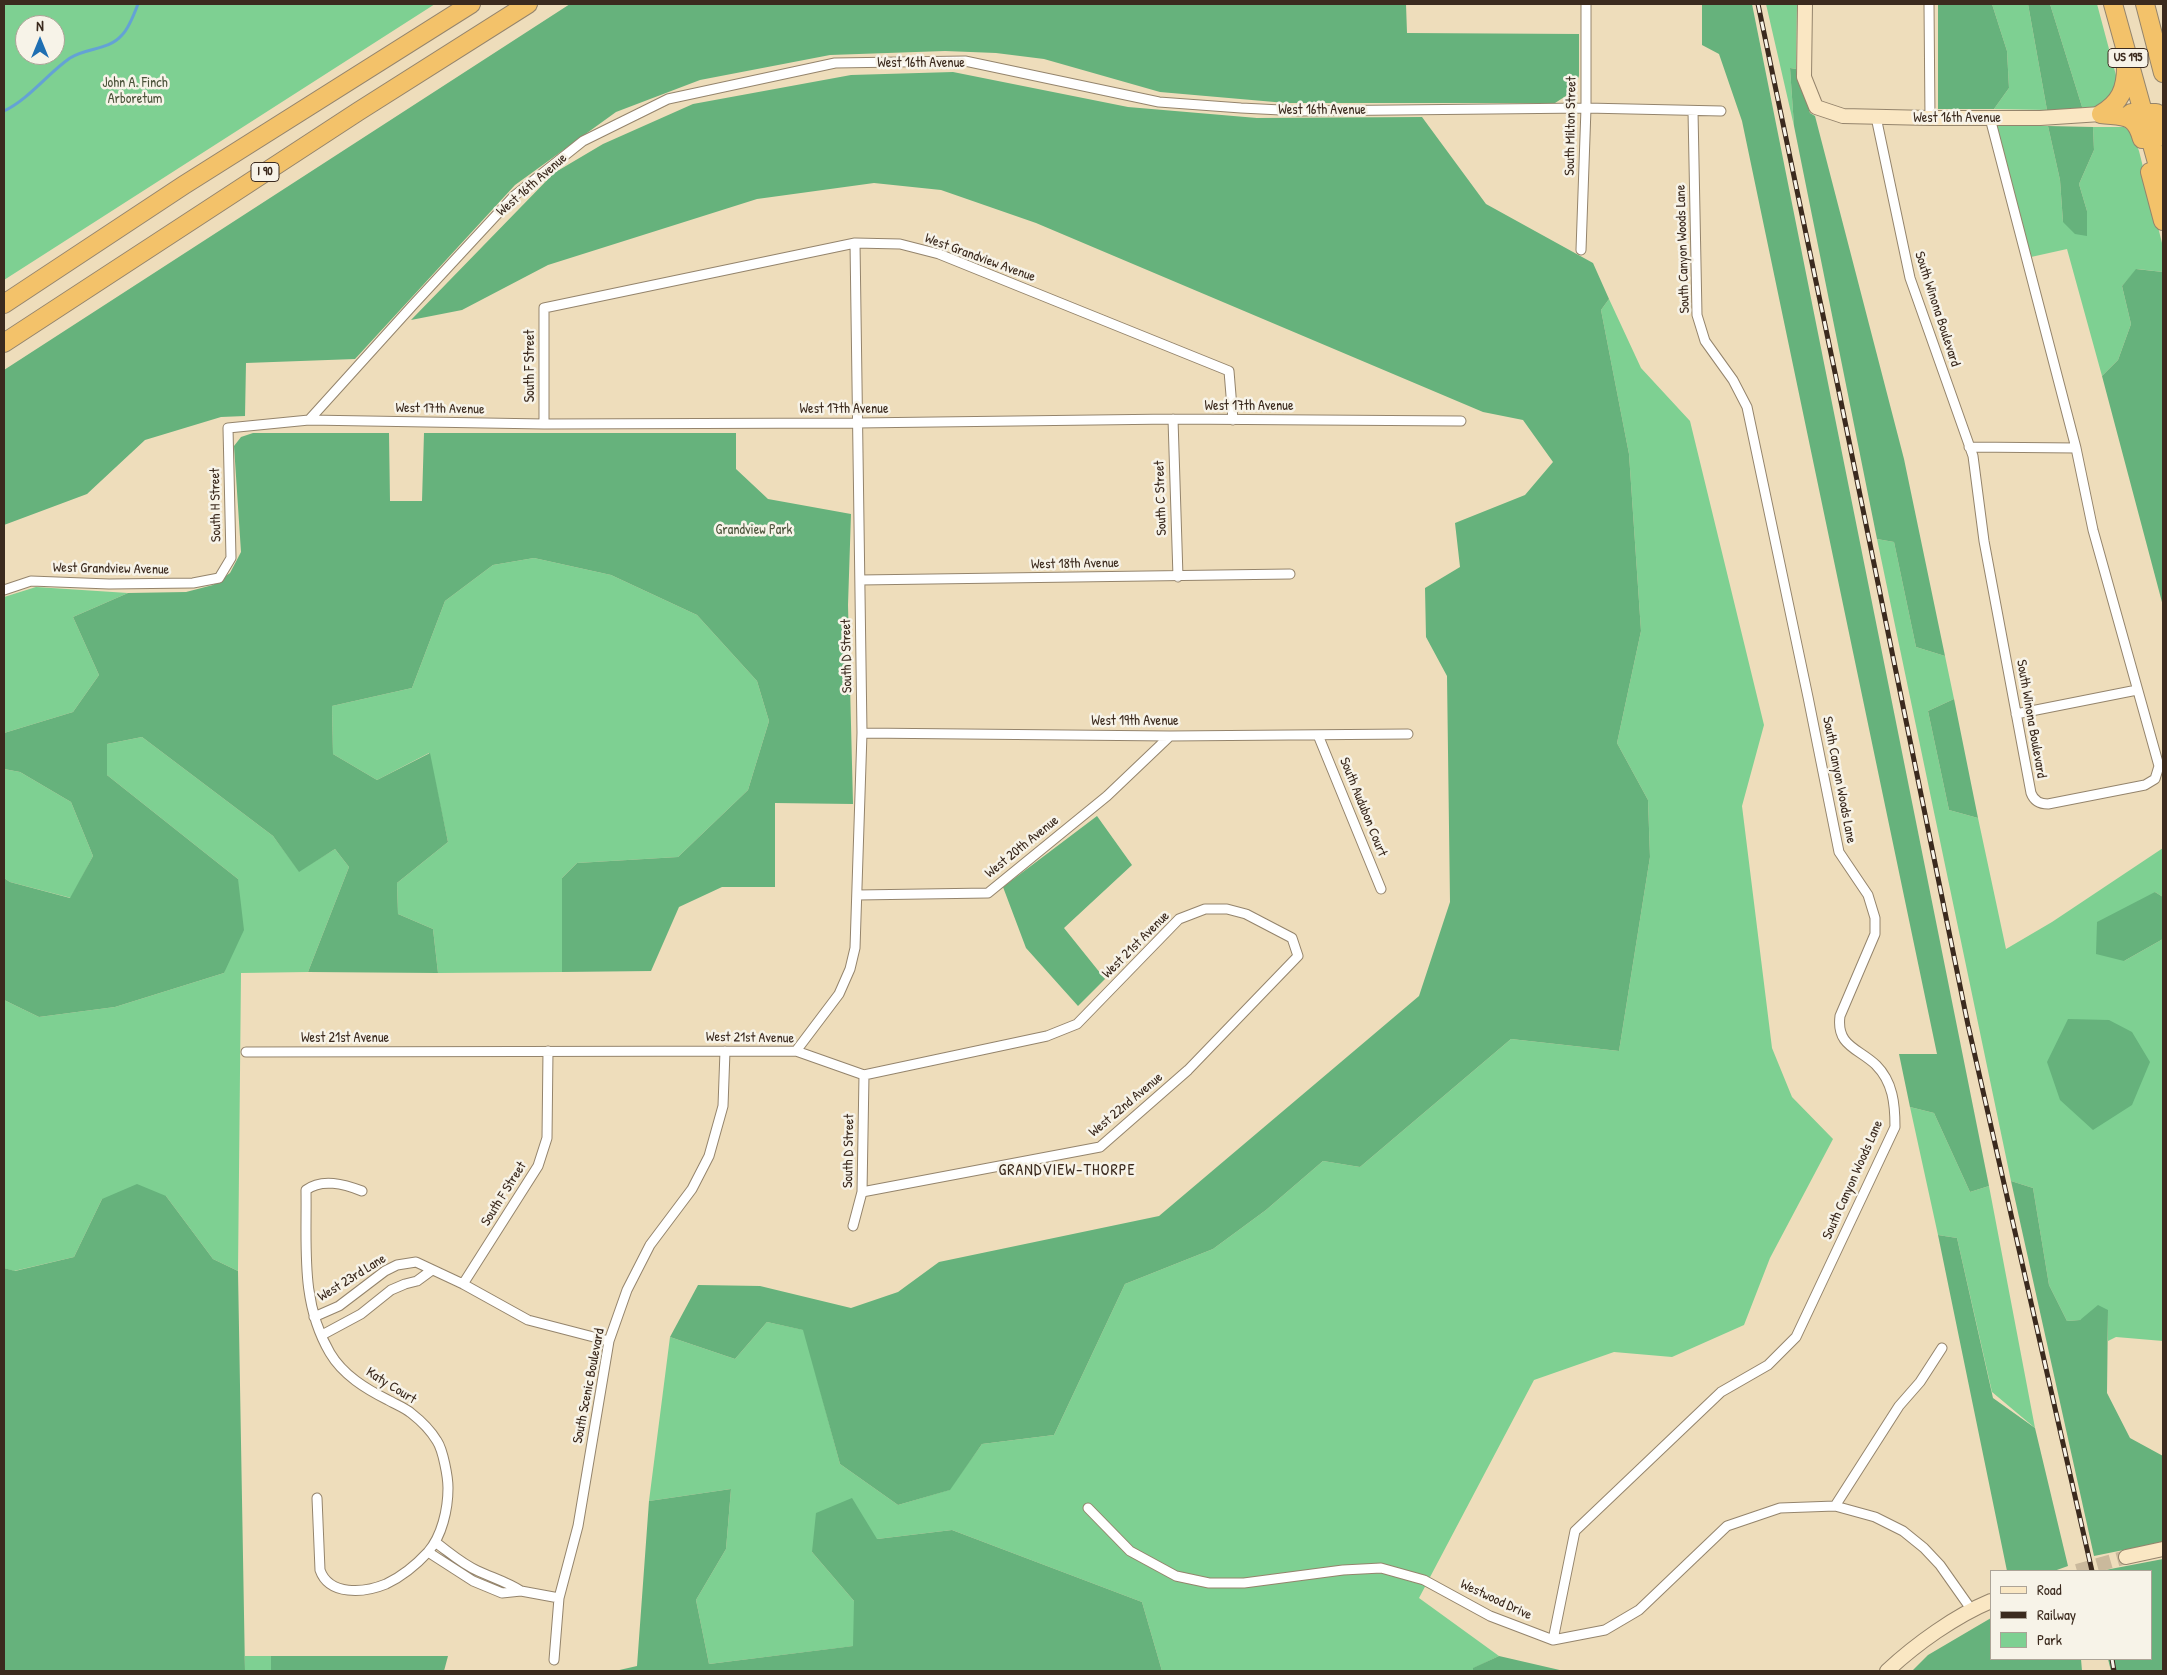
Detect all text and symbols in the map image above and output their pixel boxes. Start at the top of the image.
north arrow [15,15,65,65]
text: N [36,16,44,35]
road number: US 195 [2108,48,2148,68]
street label: West 16th Avenue [877,55,965,71]
park label: John A. Finch Arboretum [102,75,168,108]
street label: South Milton Street [1562,76,1580,176]
street label: West 16th Avenue [1278,102,1366,118]
street label: West 16th Avenue [1913,110,2001,126]
street label: West 16th Avenue [493,150,571,220]
road number: I 90 [251,162,279,182]
street label: South Canyon Woods Lane [1672,184,1694,314]
street label: West Grandview Avenue [922,230,1038,286]
street label: South Winona Boulevard [1910,249,1964,369]
street label: South F Street [522,330,538,402]
street label: West 17th Avenue [1204,398,1294,414]
street label: West 17th Avenue [395,400,485,418]
street label: West 17th Avenue [799,401,889,417]
street label: South C Street [1151,460,1171,536]
street label: South H Street [207,468,225,542]
park label: Grandview Park [716,522,792,538]
street label: West 18th Avenue [1031,555,1119,573]
street label: West Grandview Avenue [53,560,169,578]
street label: South D Street [838,619,856,693]
street label: South Winona Boulevard [2012,658,2050,780]
street label: West 19th Avenue [1091,713,1179,729]
street label: South Canyon Woods Lane [1818,715,1860,845]
street label: South Audubon Court [1336,755,1390,859]
street label: West 20th Avenue [982,812,1062,882]
street label: West 21st Avenue [1099,908,1173,982]
street label: West 21st Avenue [706,1029,794,1047]
street label: West 21st Avenue [301,1030,389,1046]
street label: West 22nd Avenue [1086,1069,1166,1141]
street label: South D Street [840,1114,858,1188]
street label: South Canyon Woods Lane [1819,1118,1887,1242]
street label: South F Street [478,1159,530,1229]
district label: GRANDVIEW-THORPE [997,1161,1137,1181]
street label: West 23rd Lane [315,1250,389,1306]
street label: South Scenic Boulevard [570,1327,608,1445]
street label: Katy Court [363,1364,419,1408]
legend [1990,1570,2152,1660]
street label: Westwood Drive [1457,1576,1535,1624]
text: Road [2037,1579,2062,1600]
text: Railway [2037,1604,2076,1625]
text: Park [2037,1629,2062,1650]

